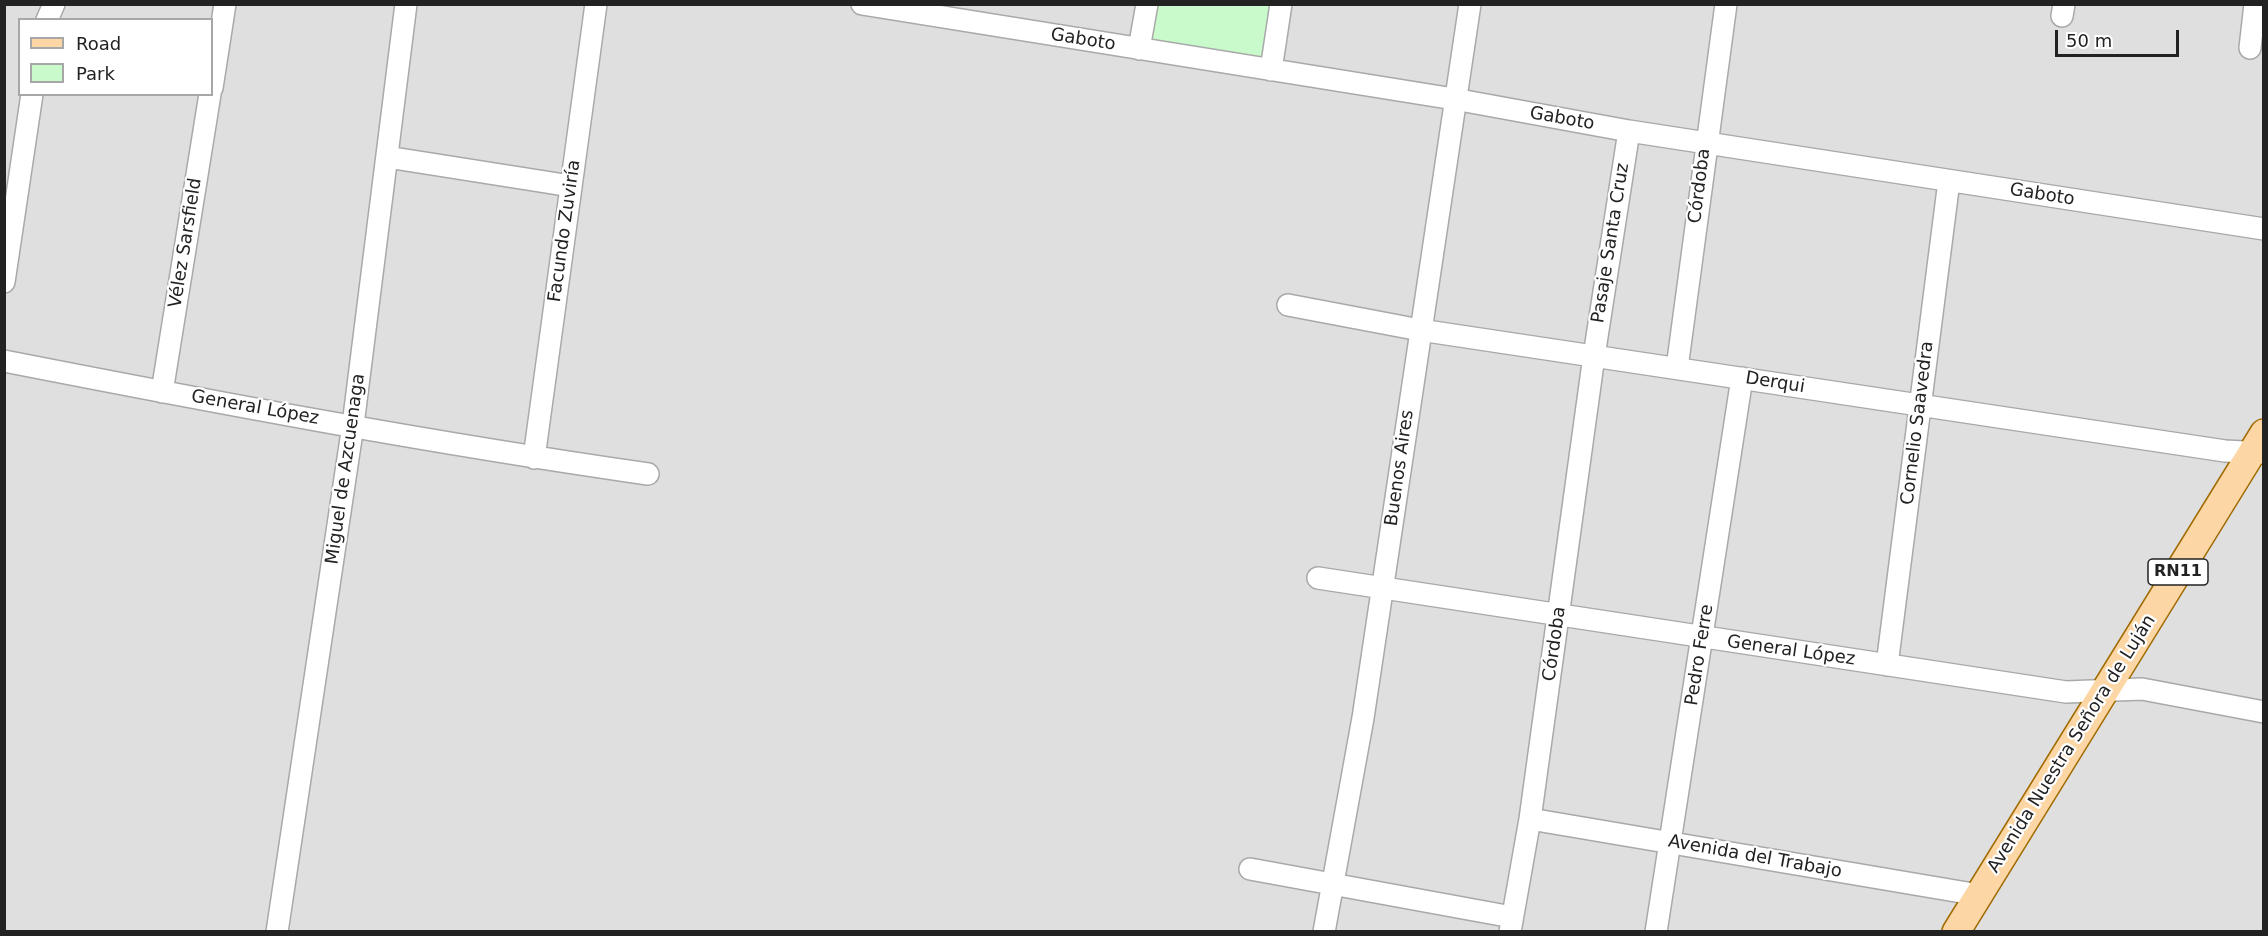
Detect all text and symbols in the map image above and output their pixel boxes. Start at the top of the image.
legend [18,18,213,96]
scale bar [2058,18,2182,56]
street label: Gaboto [1049,24,1117,56]
text: 50 m [2066,30,2112,51]
text: Road [76,33,121,54]
text: Park [76,63,115,84]
street label: Gaboto [1528,103,1596,135]
street label: Córdoba [1685,147,1715,225]
street label: Facundo Zuviría [544,158,586,304]
street label: Pasaje Santa Cruz [1588,161,1634,325]
street label: Vélez Sarsfield [165,176,207,310]
street label: Gaboto [2008,179,2076,211]
street label: Cornelio Saavedra [1897,340,1939,506]
street label: Derqui [1744,368,1806,398]
street label: Miguel de Azcuenaga [322,372,370,566]
street label: General López [189,386,321,430]
street label: Buenos Aires [1381,409,1419,527]
road number: RN11 [2148,559,2208,585]
street label: Pedro Ferre [1681,603,1719,707]
street label: Córdoba [1539,605,1571,683]
street label: Avenida Nuestra Señora de Luján [1983,611,2161,877]
street label: General López [1725,631,1857,671]
street label: Avenida del Trabajo [1666,831,1844,883]

